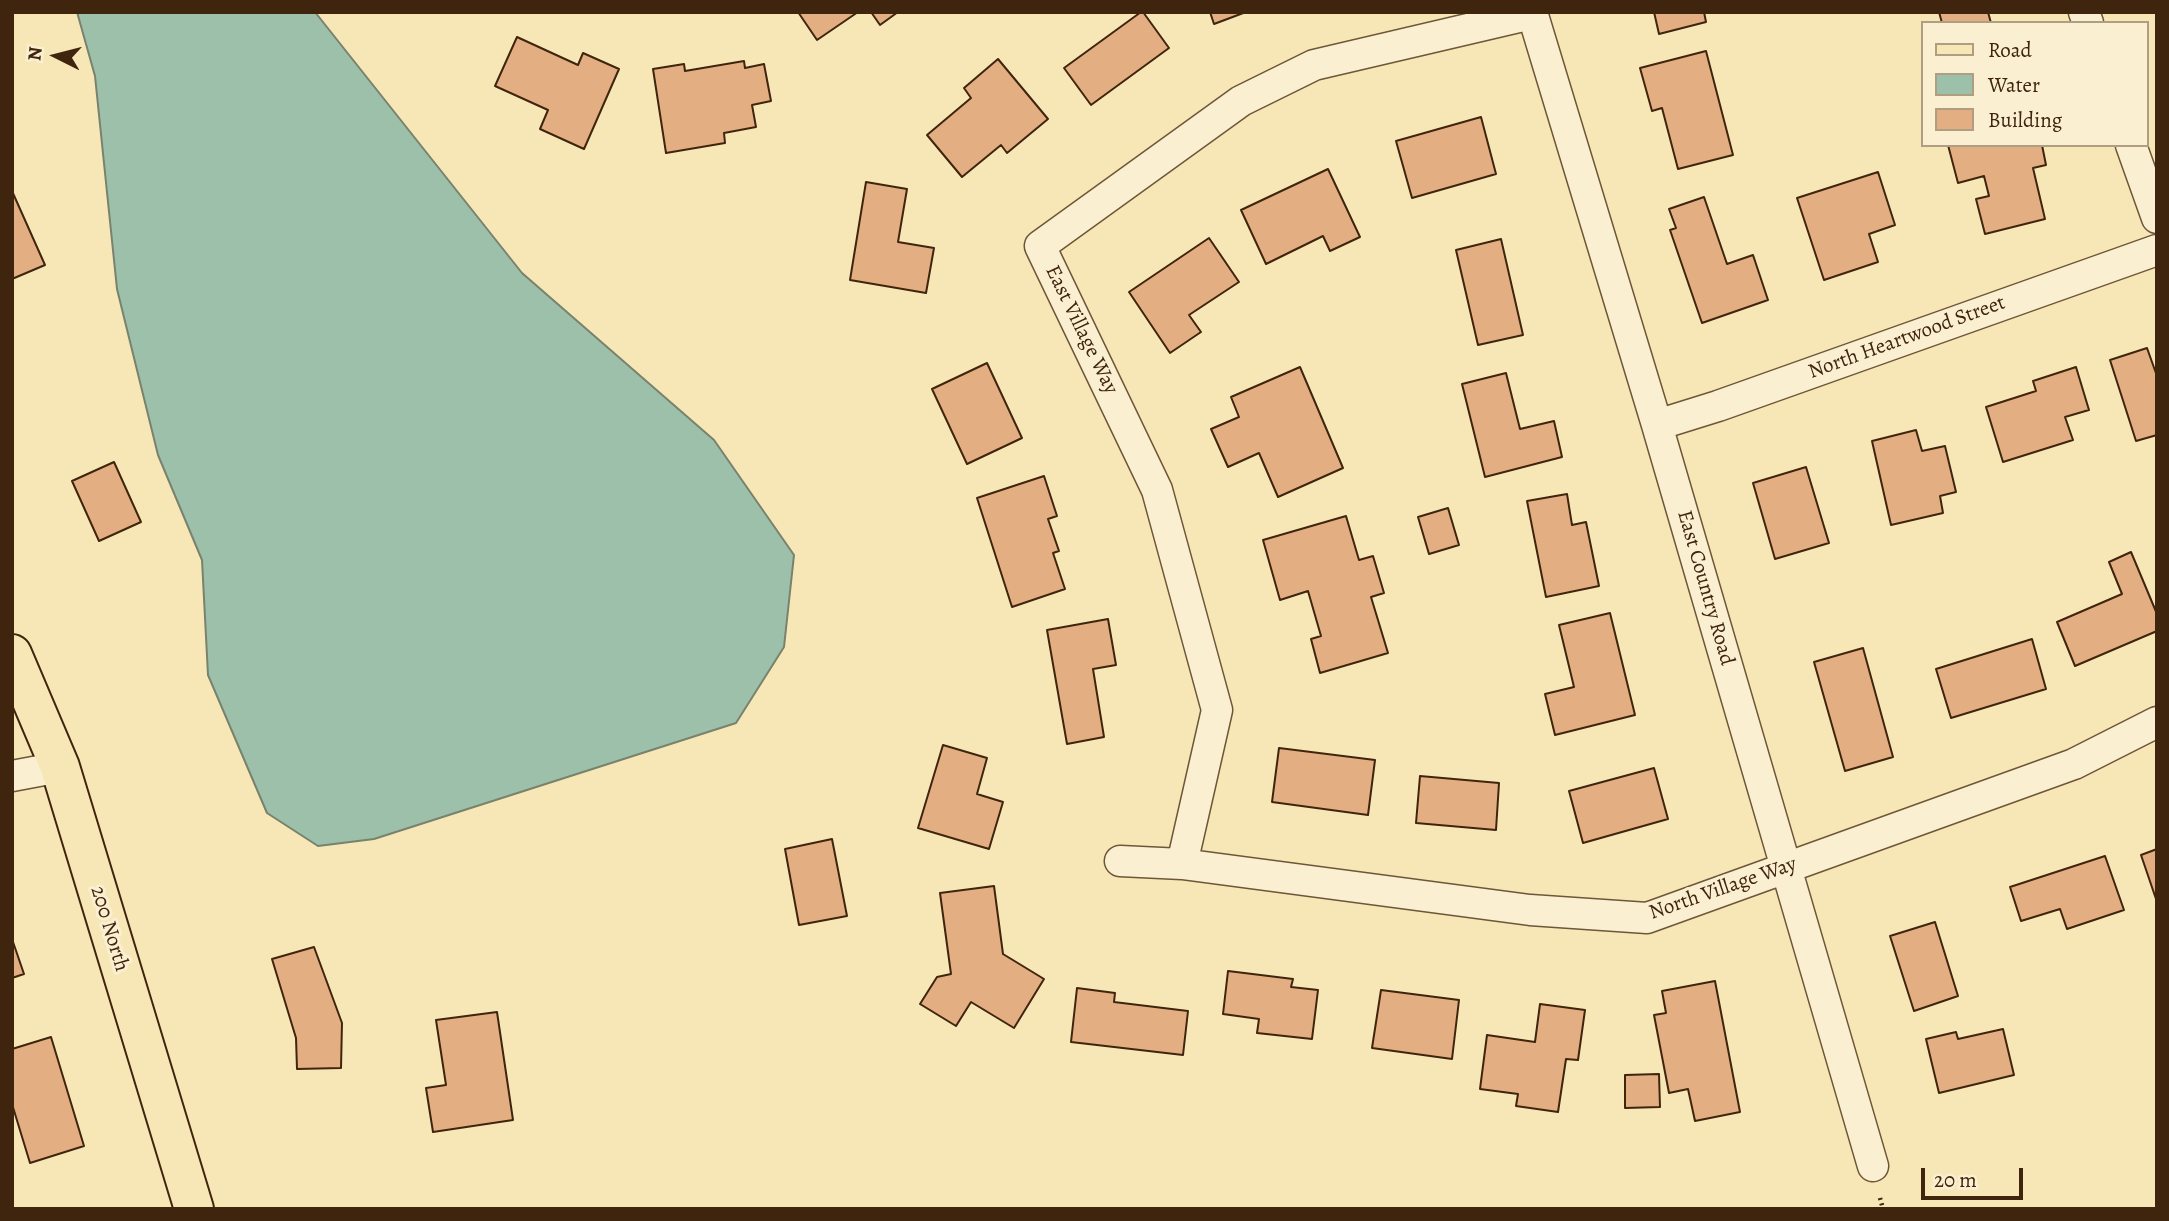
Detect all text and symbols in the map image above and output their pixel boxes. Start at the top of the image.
north arrow [21,21,91,91]
legend [1920,21,2148,147]
text: Road [1988,36,2032,64]
text: N [21,46,49,62]
text: Water [1988,71,2040,99]
text: Building [1988,106,2062,134]
street label: East Village Way [1039,262,1123,398]
street label: North Heartwood Street [1805,291,2009,385]
street label: East Country Road [1671,508,1739,668]
street label: North Village Way [1646,852,1800,926]
street label: 200 North [84,883,134,975]
scale bar [1924,1154,2025,1198]
text: 20 m [1934,1166,1977,1194]

